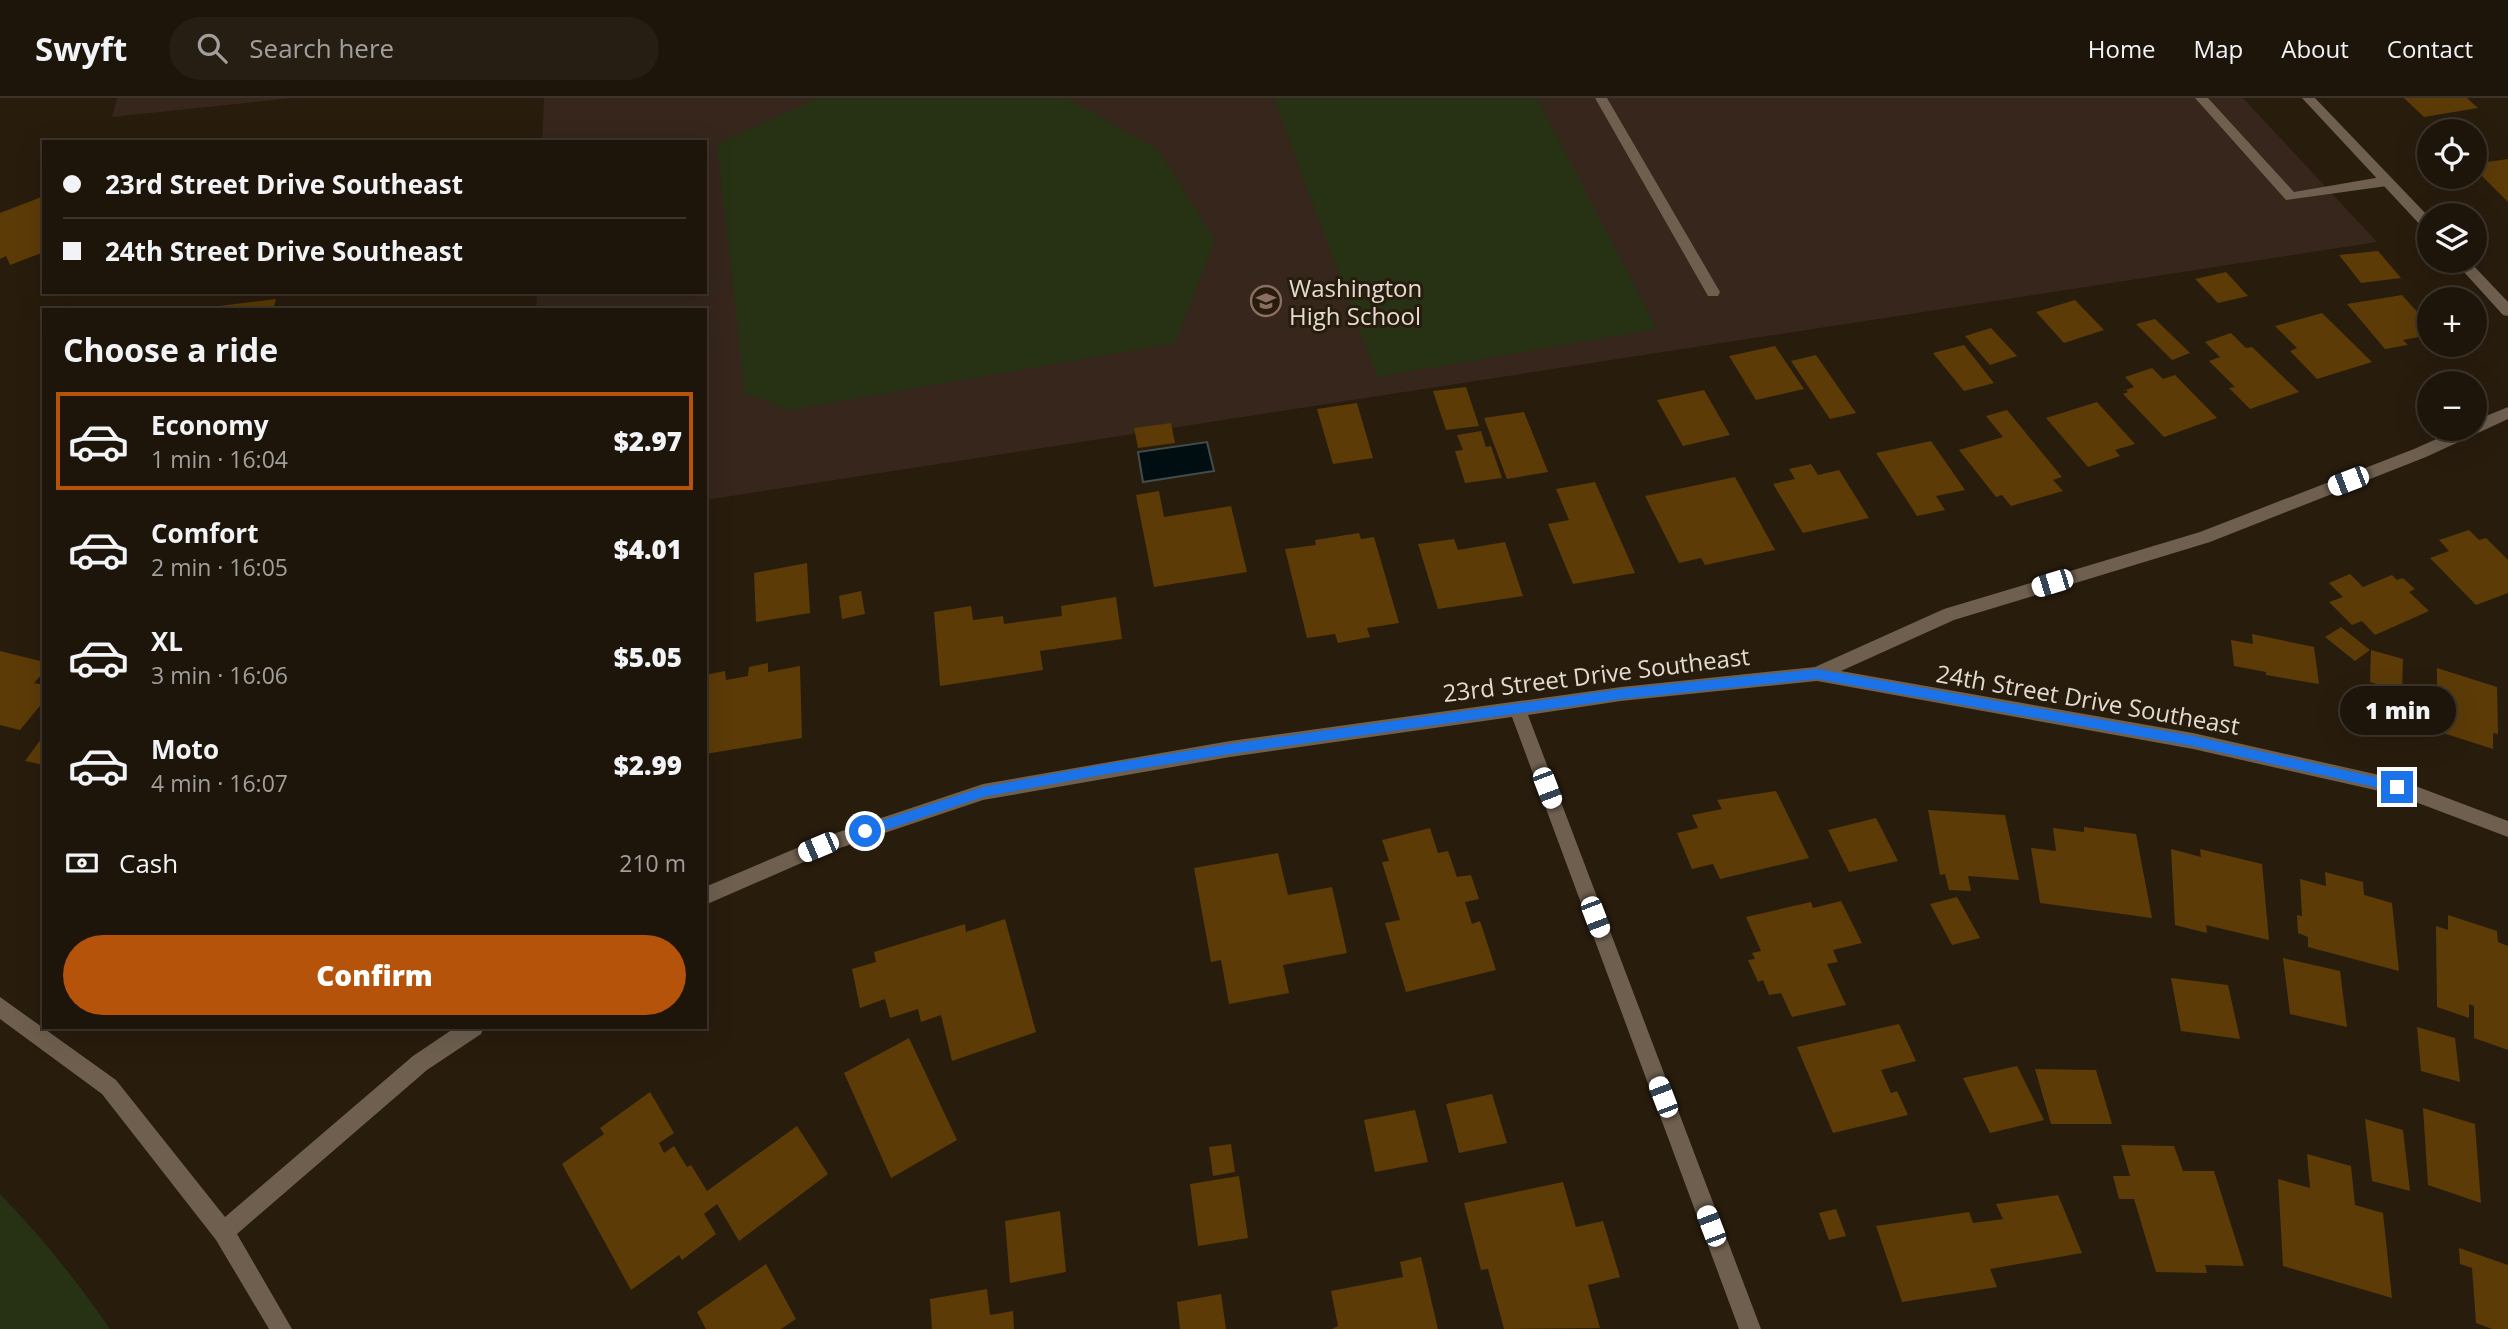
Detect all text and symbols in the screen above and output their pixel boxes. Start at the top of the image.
search box [169,17,659,80]
text: Swyft [35,26,127,71]
icon: search [193,29,231,67]
text: Search here [249,30,394,66]
text: Home [2088,32,2156,65]
text: Map [2194,32,2243,65]
text: About [2281,32,2349,65]
text: Contact [2387,32,2473,65]
map controls [2417,119,2487,441]
button: locate [2417,119,2487,189]
text: 23rd Street Drive Southeast [105,166,463,202]
button: layers [2417,203,2487,273]
text: 24th Street Drive Southeast [105,233,463,269]
place label: Washington High School [1289,271,1422,332]
school or university icon: Washington High School [1249,284,1283,318]
button: + [2417,287,2487,357]
text: Choose a ride [63,328,278,371]
button: − [2417,371,2487,441]
text: Economy [151,407,269,443]
icon: car [67,410,130,473]
text: $2.97 [614,423,682,459]
text: 1 min · 16:04 [151,443,288,475]
car [2325,464,2372,498]
text: Comfort [151,515,258,551]
icon: car [67,518,130,581]
text: $4.01 [614,531,682,567]
text: 2 min · 16:05 [151,551,288,583]
car [2029,567,2076,599]
text: XL [151,623,183,659]
icon: car [67,626,130,689]
text: $5.05 [614,639,682,675]
street label: 23rd Street Drive Southeast [1441,639,1751,709]
street label: 24th Street Drive Southeast [1934,656,2242,742]
text: 3 min · 16:06 [151,659,288,691]
callout: 1 min [2339,686,2455,734]
text: 1 min [2365,694,2431,726]
text: Moto [151,731,219,767]
icon: car [67,734,130,797]
text: $2.99 [614,747,682,783]
car [1530,765,1565,811]
text: 4 min · 16:07 [151,767,288,799]
route end [2381,771,2413,803]
route start [849,815,881,847]
car [795,829,842,865]
icon: cash [63,844,101,882]
text: Cash [119,845,178,881]
text: 210 m [619,847,686,879]
car [1578,894,1613,940]
button: Confirm [63,935,686,1015]
car [1646,1074,1681,1120]
car [1694,1203,1729,1249]

